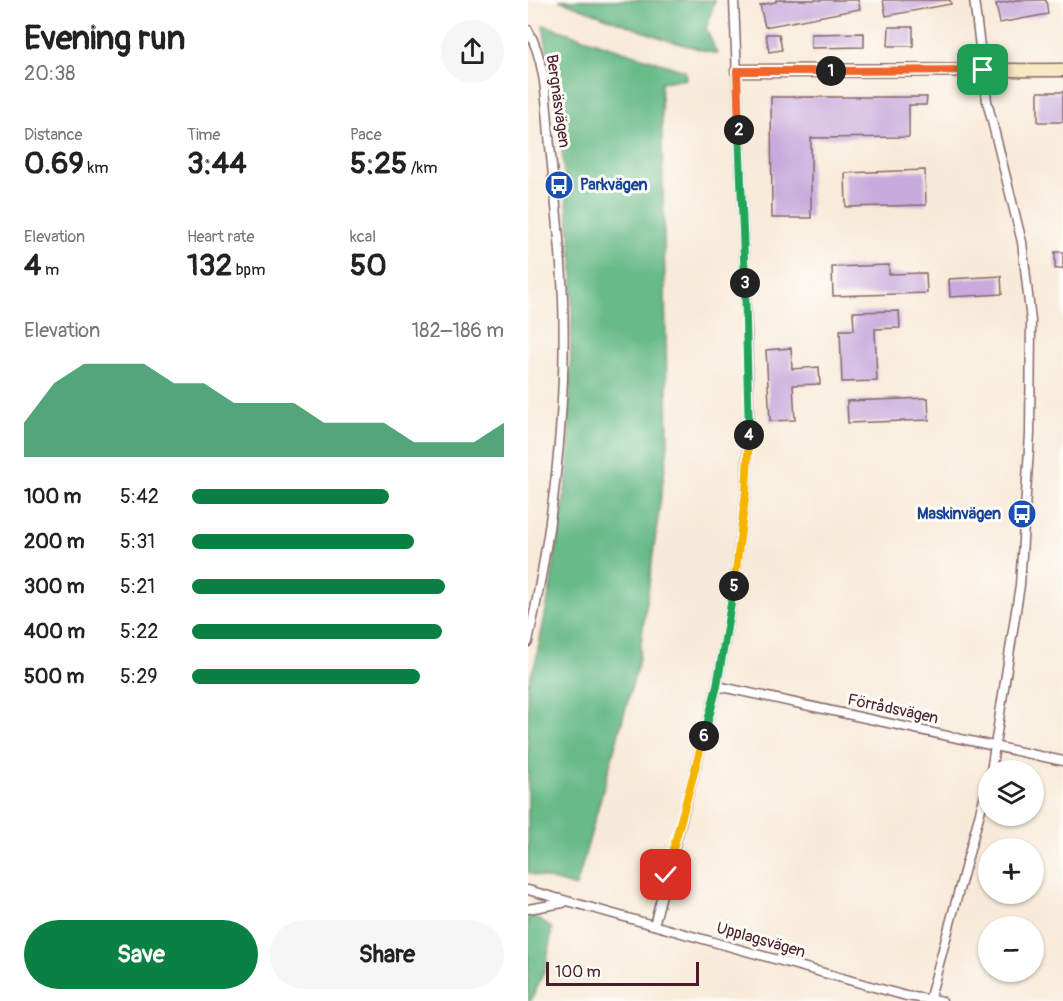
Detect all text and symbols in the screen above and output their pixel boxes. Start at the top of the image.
text: Evening run [24,18,185,59]
button: share [441,20,504,83]
pin [957,44,1008,95]
street label: Bergnäsvägen [542,53,574,149]
icon: arrive [966,53,999,86]
pin: 1 [816,56,846,86]
text: 20:38 [24,61,75,86]
text: 1 [828,61,834,81]
pin: 2 [724,115,754,145]
text: 2 [735,120,743,140]
text: Distance [24,125,83,145]
text: Time [187,125,220,145]
text: Pace [350,125,382,145]
text: 0.69 [24,145,84,182]
text: 3:44 [187,145,247,182]
text: 5:25 [350,145,407,182]
text: km [84,158,108,178]
text: /km [407,158,437,178]
bus stop icon: Parkvägen [543,169,575,201]
place label: Parkvägen [580,175,648,195]
text: Elevation [24,227,85,247]
text: Heart rate [187,227,254,247]
text: kcal [350,227,376,247]
text: 4 [24,247,41,284]
text: 132 [187,247,232,284]
text: 50 [350,247,387,284]
text: m [41,260,59,280]
text: bpm [232,260,265,280]
pin: 3 [730,268,760,298]
text: 3 [741,273,749,293]
text: Elevation [24,318,100,343]
text: 182–186 m [412,318,504,343]
pin: 4 [734,420,764,450]
text: 4 [744,425,754,445]
text: 100 m [24,484,81,509]
text: 5:42 [120,484,159,509]
bus stop icon: Maskinvägen [1006,498,1038,530]
place label: Maskinvägen [917,504,1001,524]
text: 200 m [24,529,85,554]
text: 5:31 [120,529,155,554]
pin: 5 [719,571,749,601]
text: 300 m [24,574,85,599]
text: 5:21 [120,574,155,599]
text: 5 [730,576,738,596]
text: 400 m [24,619,85,644]
text: 5:22 [120,619,159,644]
text: 500 m [24,664,84,689]
text: 5:29 [120,664,158,689]
street label: Förrådsvägen [846,690,940,728]
pin: 6 [689,721,719,751]
text: 6 [699,726,709,746]
map controls [978,760,1044,982]
button: layers [978,760,1044,826]
button: + [978,838,1044,904]
pin [640,849,691,900]
icon: check [649,858,682,891]
button: − [978,916,1044,982]
street label: Upplagsvägen [714,918,808,962]
button: Save [24,920,258,989]
button: Share [270,920,504,989]
scale bar [546,959,699,986]
text: 100 m [555,962,601,982]

